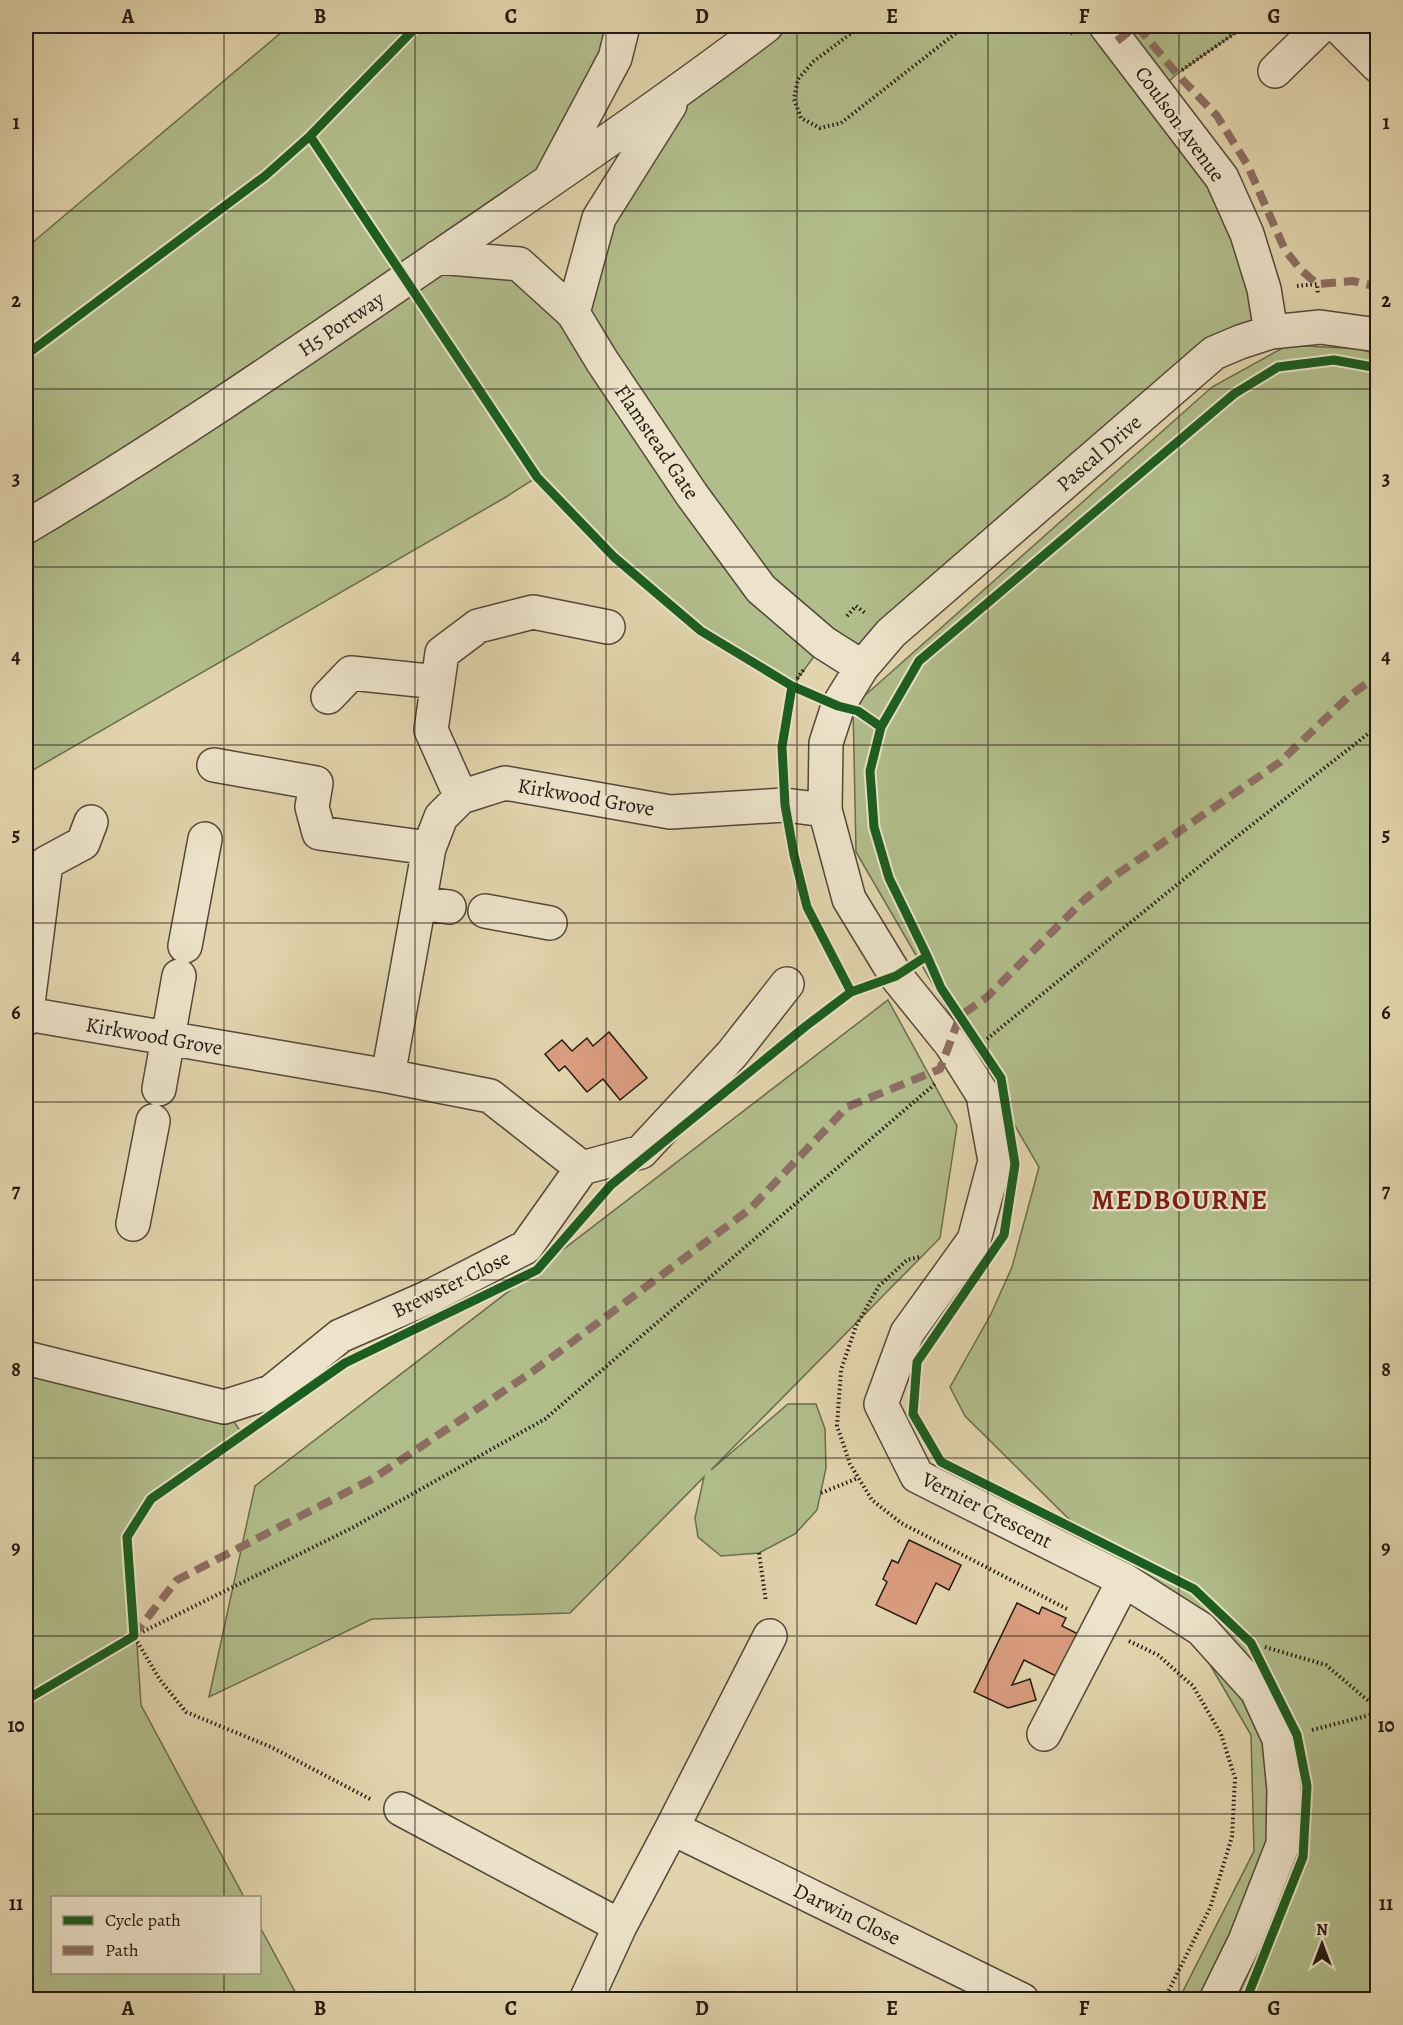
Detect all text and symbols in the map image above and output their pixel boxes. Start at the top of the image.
text: A [121,3,135,30]
text: B [314,3,326,30]
text: C [505,3,517,30]
text: D [695,3,709,30]
text: E [886,3,898,30]
text: F [1079,3,1090,30]
text: G [1267,3,1281,30]
street label: Coulson Avenue [1128,60,1232,188]
text: 1 [12,109,20,136]
text: 1 [1382,109,1390,136]
street label: H5 Portway [292,285,390,363]
text: 2 [11,287,21,314]
text: 2 [1381,287,1391,314]
street label: Flamstead Gate [608,379,706,505]
street label: Pascal Drive [1050,408,1148,498]
text: 3 [12,465,20,492]
text: 3 [1382,465,1390,492]
text: 4 [11,643,21,670]
text: 4 [1381,643,1391,670]
street label: Kirkwood Grove [515,771,657,823]
text: 5 [12,821,20,848]
text: 5 [1382,821,1390,848]
text: 6 [11,999,21,1026]
text: 6 [1381,999,1391,1026]
street label: Kirkwood Grove [83,1010,225,1062]
text: 7 [12,1177,21,1204]
text: 7 [1382,1177,1391,1204]
district label: MEDBOURNE [1092,1182,1269,1218]
street label: Brewster Close [387,1243,515,1325]
text: 8 [11,1356,21,1383]
text: 8 [1381,1356,1391,1383]
street label: Vernier Crescent [916,1465,1057,1555]
text: 9 [11,1534,21,1561]
text: 9 [1381,1534,1391,1561]
text: 10 [7,1712,25,1739]
text: 10 [1377,1712,1395,1739]
street label: Darwin Close [789,1876,905,1952]
text: 11 [9,1890,23,1917]
text: 11 [1379,1890,1393,1917]
legend [51,1896,261,1974]
text: Cycle path [105,1908,181,1932]
north arrow [1292,1914,1352,1974]
text: N [1316,1919,1328,1941]
text: Path [105,1938,139,1962]
text: A [121,1995,135,2022]
text: B [314,1995,326,2022]
text: C [505,1995,517,2022]
text: D [695,1995,709,2022]
text: E [886,1995,898,2022]
text: F [1079,1995,1090,2022]
text: G [1267,1995,1281,2022]

